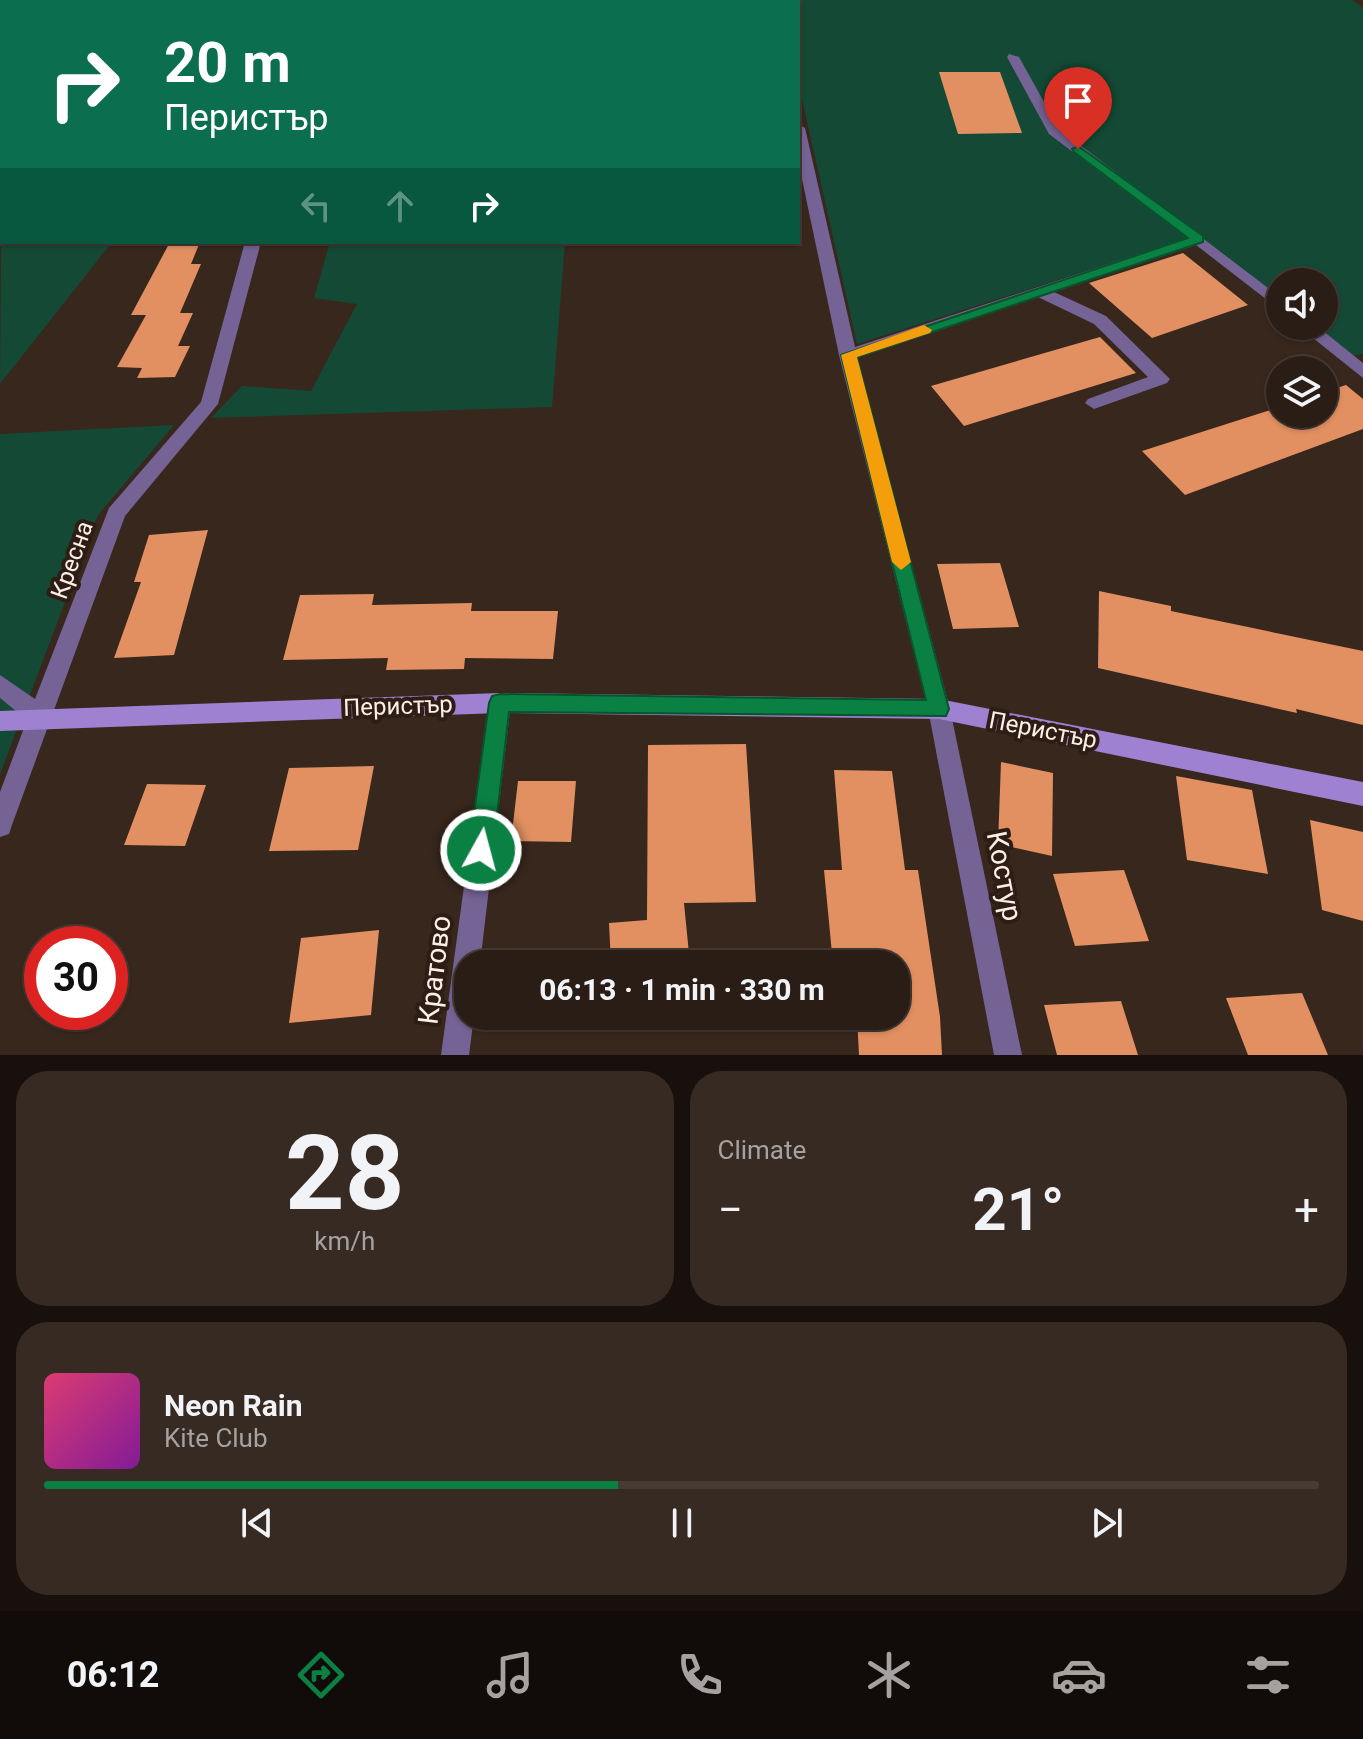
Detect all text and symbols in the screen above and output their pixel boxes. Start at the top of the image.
text: 20 m [164,30,291,96]
icon: right [32,32,136,136]
pin [1044,67,1112,149]
icon: arrive [1056,79,1100,123]
text: Перистър [164,97,328,139]
icon: left [294,184,338,228]
icon: ahead [378,184,422,228]
icon: right [462,184,506,228]
map controls [1266,268,1338,428]
button: sound [1266,268,1338,340]
button: layers [1266,356,1338,428]
street label: Кресна [45,517,99,603]
street label: Перистър [343,690,453,722]
street label: Перистър [987,706,1099,754]
position arrow [439,808,523,892]
street label: Костур [980,828,1029,924]
street label: Кратово [411,914,458,1026]
speed limit sign: 30 [24,926,128,1030]
text: 06:13 · 1 min · 330 m [539,972,825,1007]
text: 28 [285,1113,404,1234]
text: Climate [718,1135,806,1165]
text: 21° [972,1174,1064,1245]
text: − [718,1184,743,1236]
text: + [1294,1184,1319,1236]
text: km/h [314,1226,375,1256]
text: Neon Rain [164,1388,303,1423]
text: Kite Club [164,1423,268,1453]
icon: previous [235,1501,279,1545]
icon: pause [660,1501,704,1545]
icon: next [1085,1501,1129,1545]
icon: directions [293,1647,349,1703]
icon: music [482,1647,538,1703]
icon: phone [672,1647,728,1703]
icon: climate [861,1647,917,1703]
icon: car [1051,1647,1107,1703]
icon: filters [1240,1647,1296,1703]
text: 06:12 [67,1654,159,1696]

